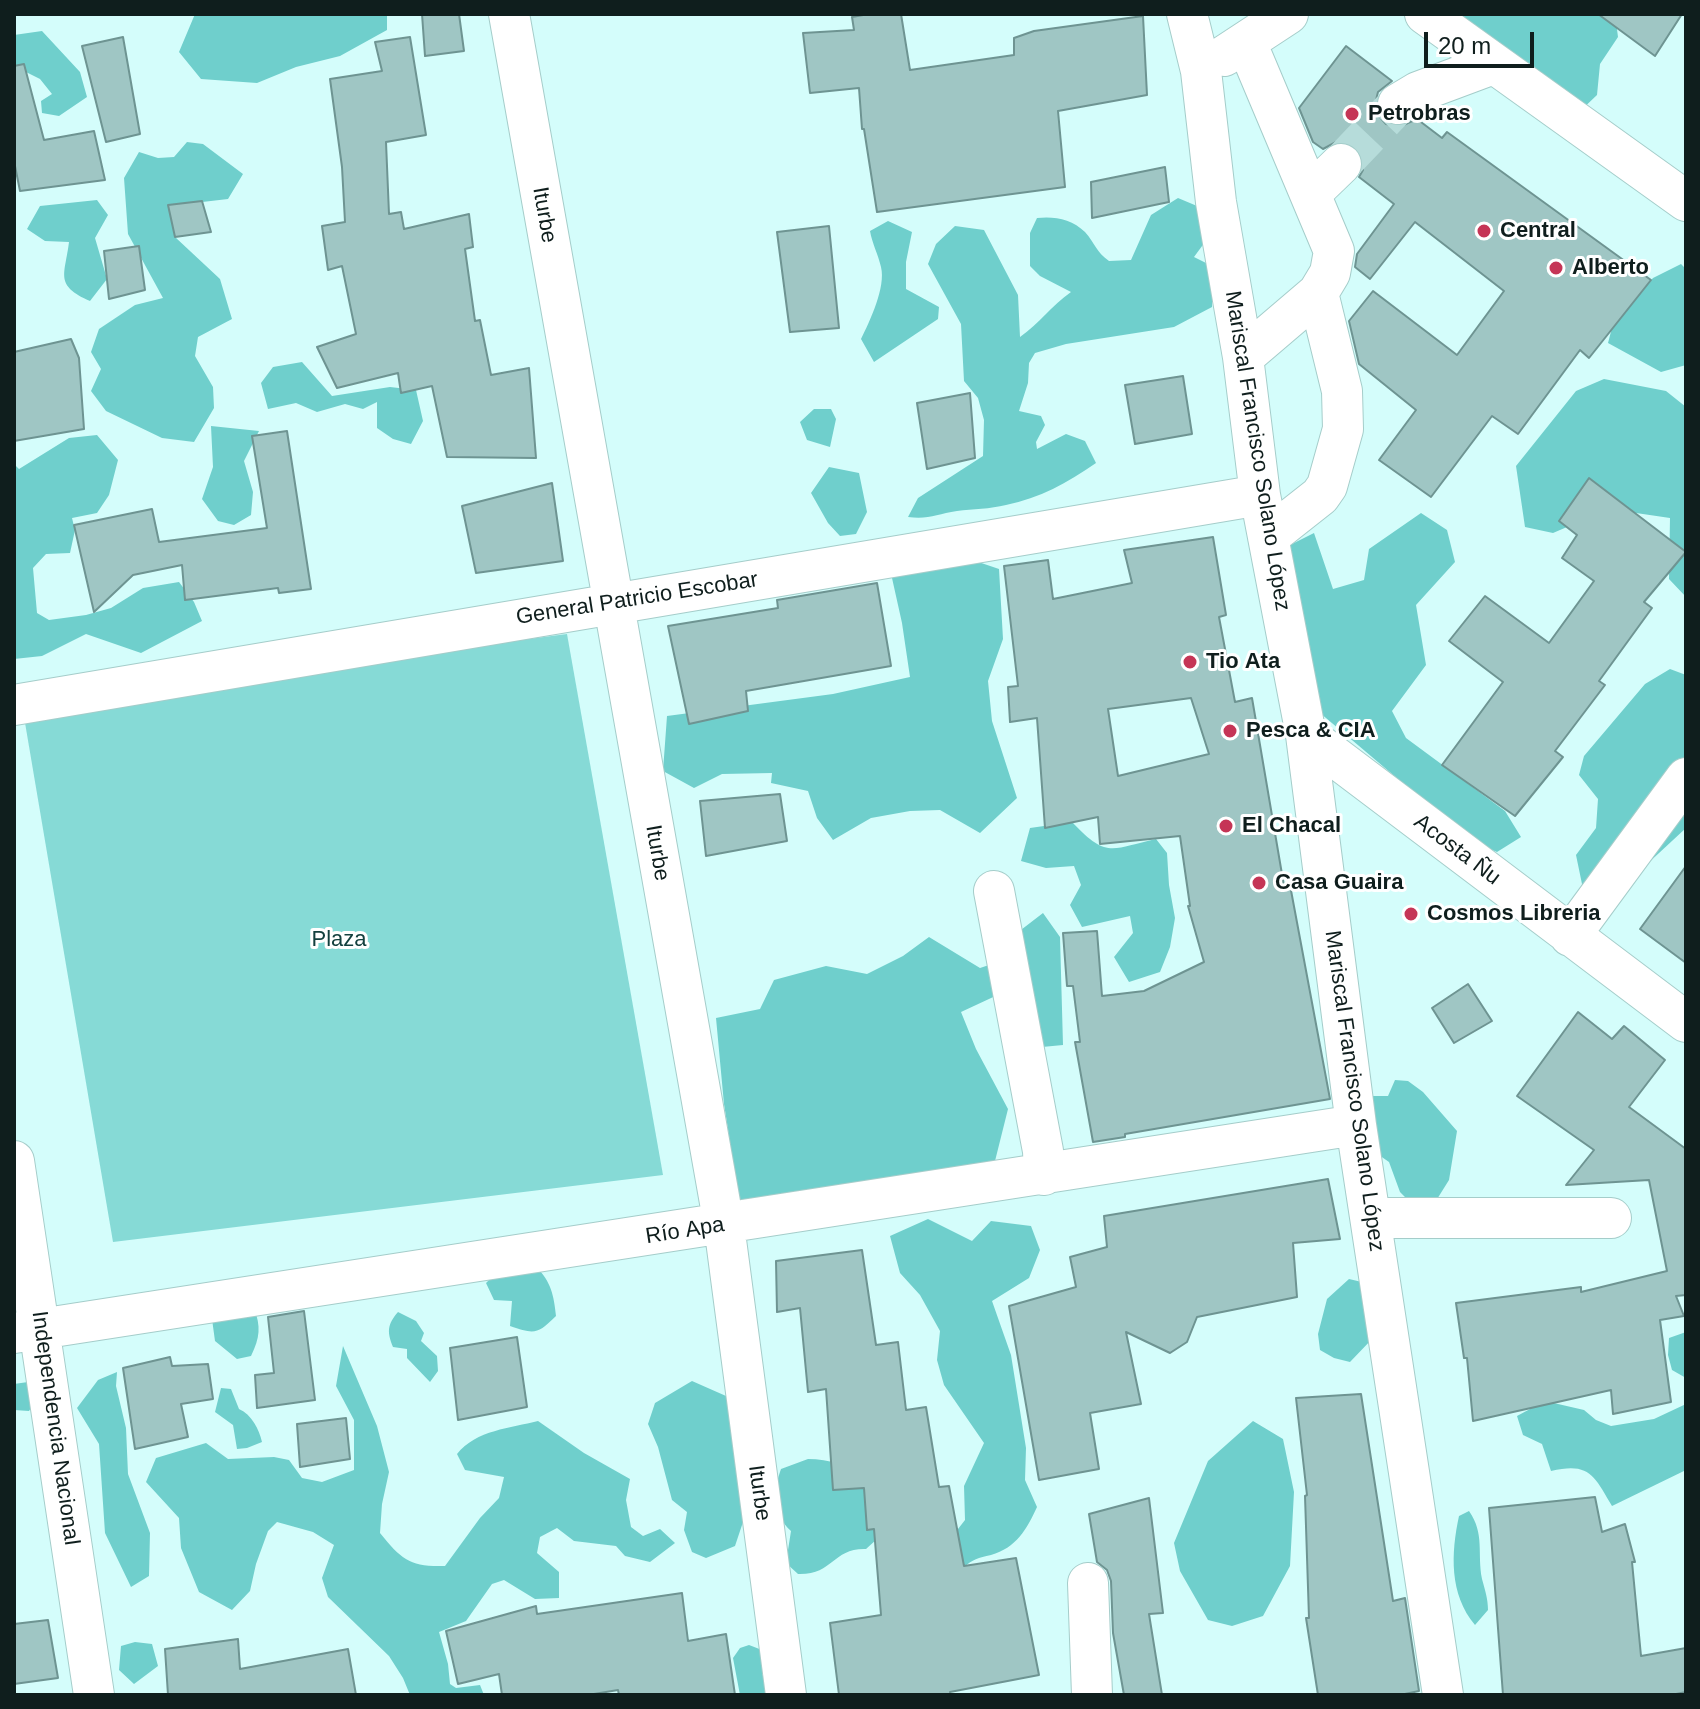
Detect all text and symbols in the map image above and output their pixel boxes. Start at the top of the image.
scale bar [1428,16,1538,66]
text: 20 m [1438,32,1491,59]
place label: Petrobras [1368,101,1471,127]
marker: Petrobras [1343,105,1361,123]
street label: Iturbe [526,185,562,245]
place label: Central [1500,218,1576,244]
marker: Central [1475,222,1493,240]
place label: Alberto [1572,255,1649,281]
marker: Alberto [1547,259,1565,277]
street label: Mariscal Francisco Solano López [1219,289,1295,613]
street label: General Patricio Escobar [514,567,760,631]
place label: Tio Ata [1206,649,1280,675]
marker: Tio Ata [1181,653,1199,671]
place label: Pesca & CIA [1246,718,1376,744]
marker: Pesca & CIA [1221,722,1239,740]
street label: Acosta Ñu [1409,809,1505,891]
place label: El Chacal [1242,813,1341,839]
marker: El Chacal [1217,817,1235,835]
street label: Iturbe [639,823,675,883]
place label: Casa Guaira [1275,870,1403,896]
marker: Casa Guaira [1250,874,1268,892]
place label: Cosmos Libreria [1427,901,1601,927]
marker: Cosmos Libreria [1402,905,1420,923]
park label: Plaza [311,927,367,953]
street label: Mariscal Francisco Solano López [1318,929,1390,1253]
street label: Río Apa [644,1212,726,1250]
street label: Independencia Nacional [26,1309,84,1547]
street label: Iturbe [742,1463,776,1523]

